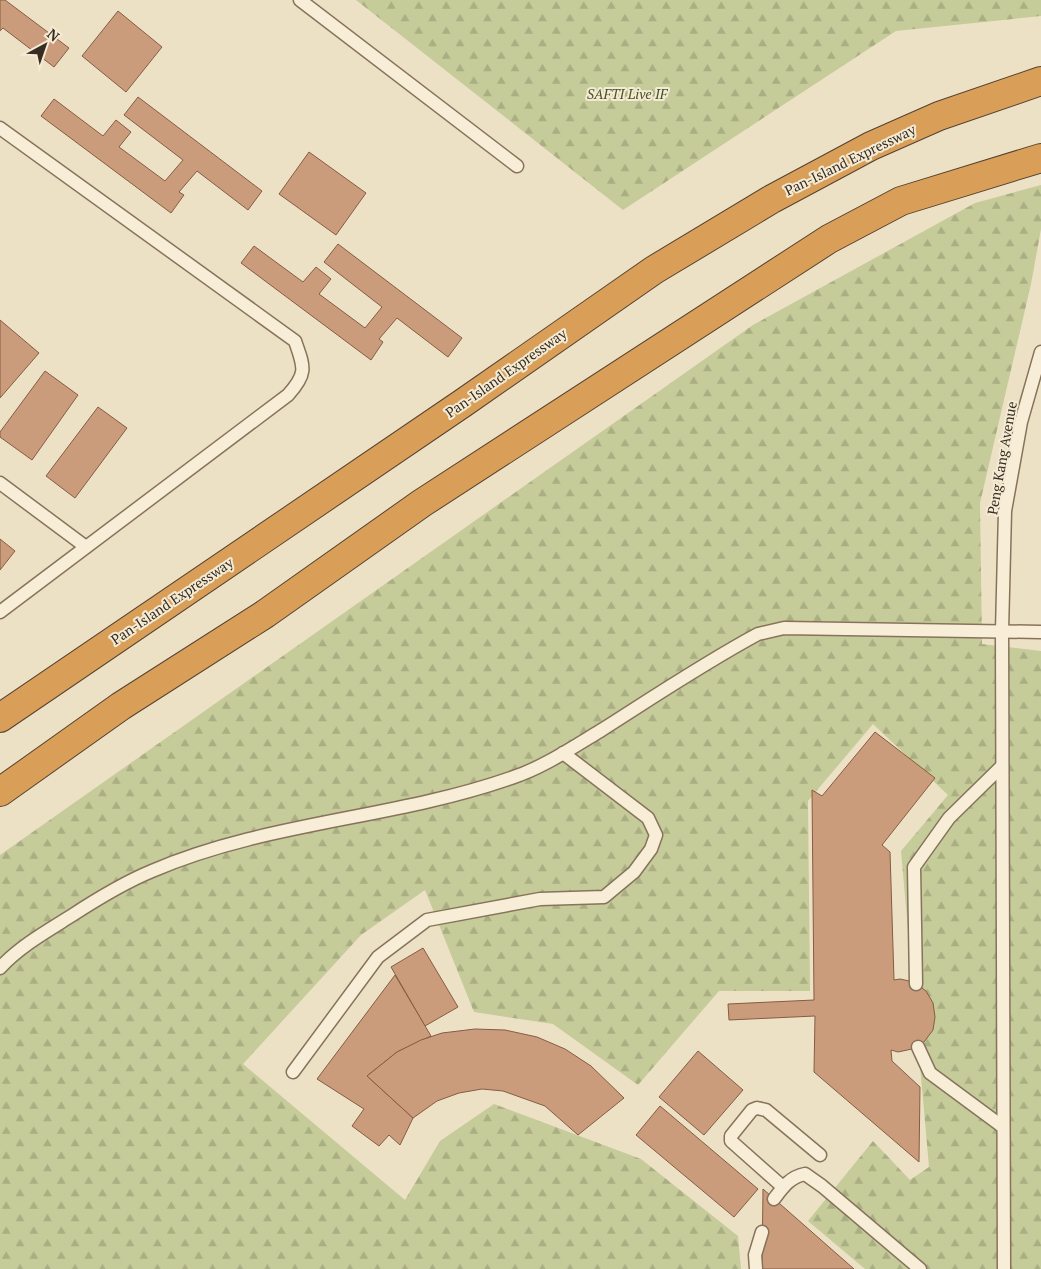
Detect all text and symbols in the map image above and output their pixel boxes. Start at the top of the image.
north arrow [20,20,70,70]
text: N [44,24,64,46]
park label: SAFTI Live IF [587,84,669,103]
street label: Pan-Island Expressway [781,119,919,200]
street label: Pan-Island Expressway [441,323,571,422]
street label: Peng Kang Avenue [982,400,1021,516]
street label: Pan-Island Expressway [107,552,237,649]

